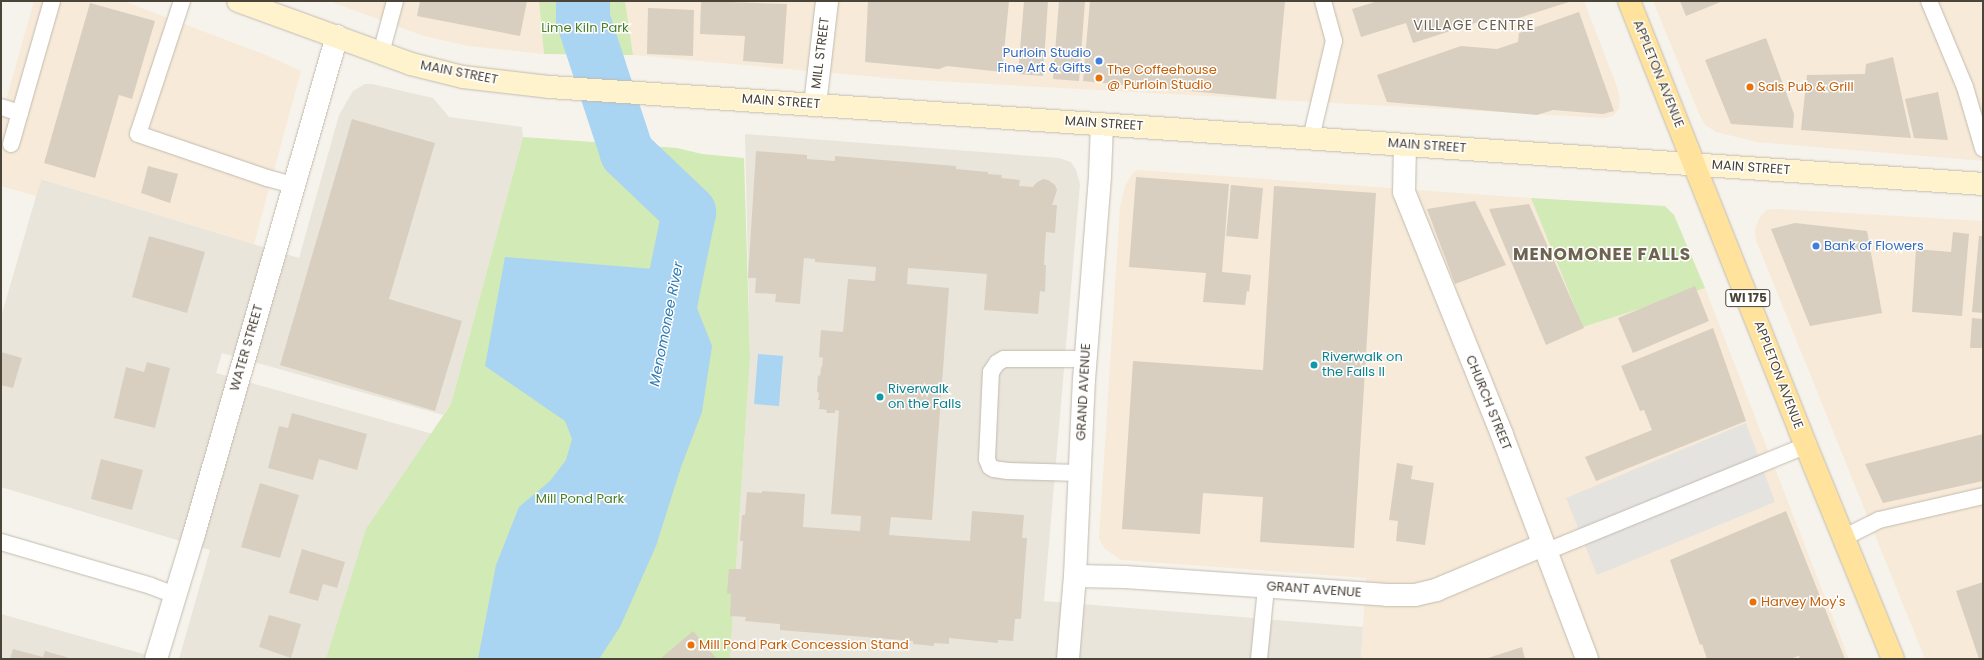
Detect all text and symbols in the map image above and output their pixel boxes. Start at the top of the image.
street label: MILL STREET [809,16,833,90]
district label: VILLAGE CENTRE [1413,17,1535,33]
street label: APPLETON AVENUE [1629,18,1687,130]
park label: Lime Kiln Park [541,20,629,36]
place label: Purloin Studio Fine Art & Gifts [997,46,1091,77]
marker: Purloin Studio Fine Art & Gifts [1094,56,1104,66]
street label: MAIN STREET [419,58,499,88]
place label: The Coffeehouse @ Purloin Studio [1107,63,1217,94]
marker: The Coffeehouse @ Purloin Studio [1094,73,1104,83]
place label: Sals Pub & Grill [1758,79,1854,95]
marker: Sals Pub & Grill [1745,82,1755,92]
street label: MAIN STREET [741,91,821,113]
street label: MAIN STREET [1064,113,1144,135]
street label: MAIN STREET [1387,135,1467,157]
street label: MAIN STREET [1711,157,1791,179]
place label: Bank of Flowers [1824,238,1924,254]
marker: Bank of Flowers [1811,241,1821,251]
district label: MENOMONEE FALLS [1513,245,1691,265]
water label: Menomonee River [646,260,686,388]
road number: WI 175 [1725,288,1771,308]
street label: WATER STREET [227,303,267,393]
street label: APPLETON AVENUE [1750,319,1806,431]
street label: GRAND AVENUE [1074,343,1094,441]
place label: Riverwalk on the Falls II [1322,350,1403,381]
street label: CHURCH STREET [1462,353,1514,453]
marker: Riverwalk on the Falls II [1309,360,1319,370]
place label: Riverwalk on the Falls [888,382,961,413]
marker: Riverwalk on the Falls [875,392,885,402]
park label: Mill Pond Park [536,491,624,507]
street label: GRANT AVENUE [1266,579,1362,601]
place label: Harvey Moy's [1761,594,1845,610]
marker: Harvey Moy's [1748,597,1758,607]
place label: Mill Pond Park Concession Stand [699,637,909,653]
marker: Mill Pond Park Concession Stand [686,640,696,650]

